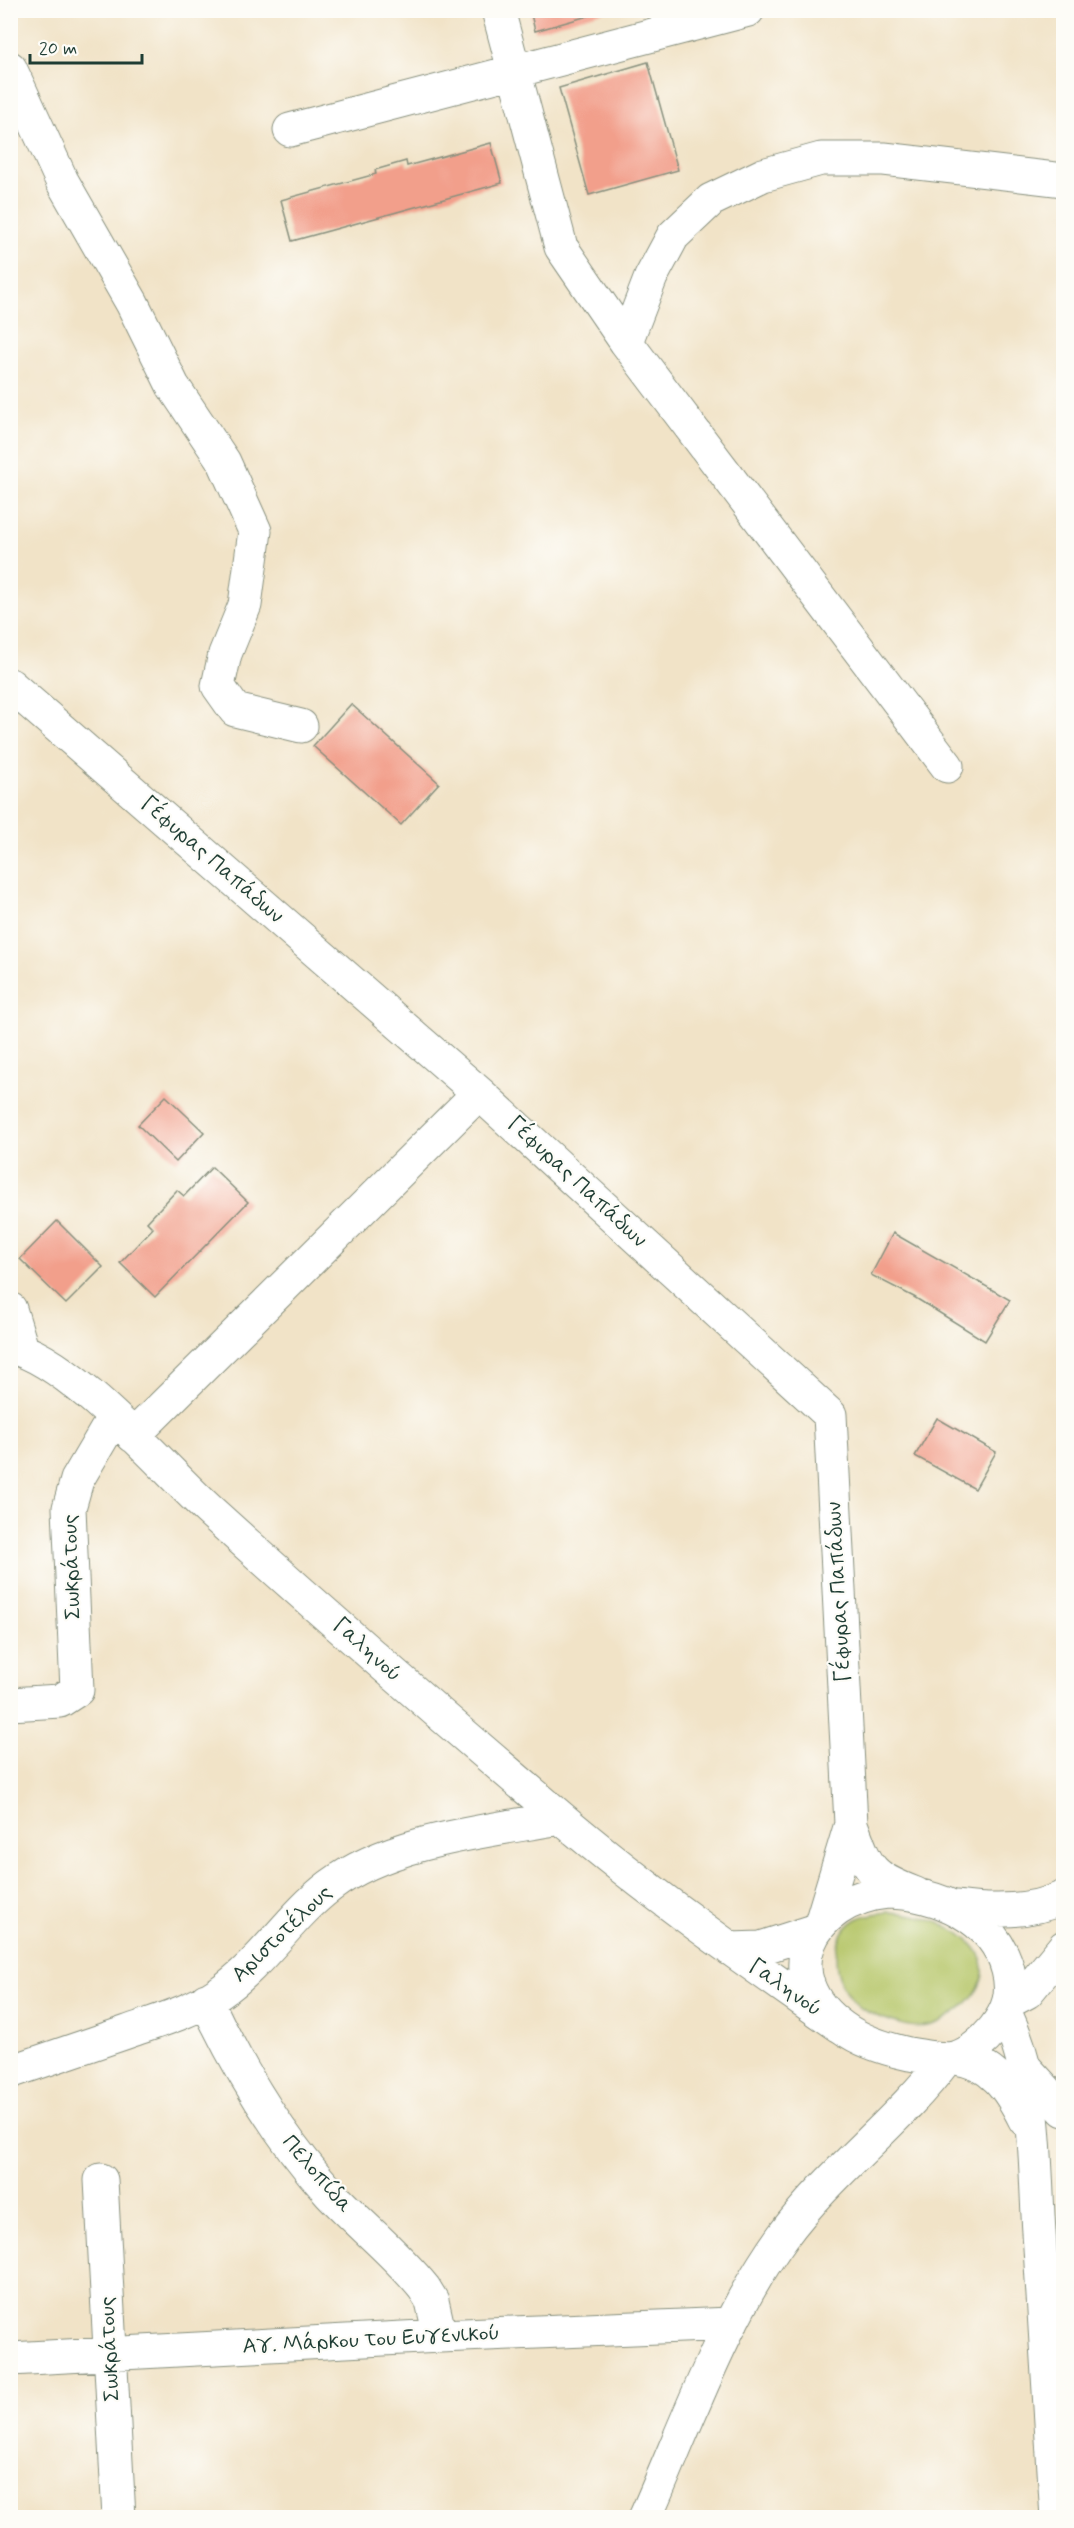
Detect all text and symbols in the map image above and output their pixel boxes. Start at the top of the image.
scale bar [30,27,142,65]
text: 20 m [39,37,77,61]
street label: Γέφυρας Παπάδων [135,789,290,930]
street label: Γέφυρας Παπάδων [501,1109,654,1254]
street label: Γέφυρας Παπάδων [819,1501,858,1683]
street label: Σωκράτους [56,1514,88,1620]
street label: Γαληνού [327,1612,407,1688]
street label: Αριστοτέλους [225,1878,338,1989]
street label: Γαληνού [743,1953,827,2023]
street label: Πελοπίδα [275,2129,359,2219]
street label: Σωκράτους [93,2296,127,2402]
street label: Αγ. Μάρκου του Ευγενικού [242,2319,500,2361]

